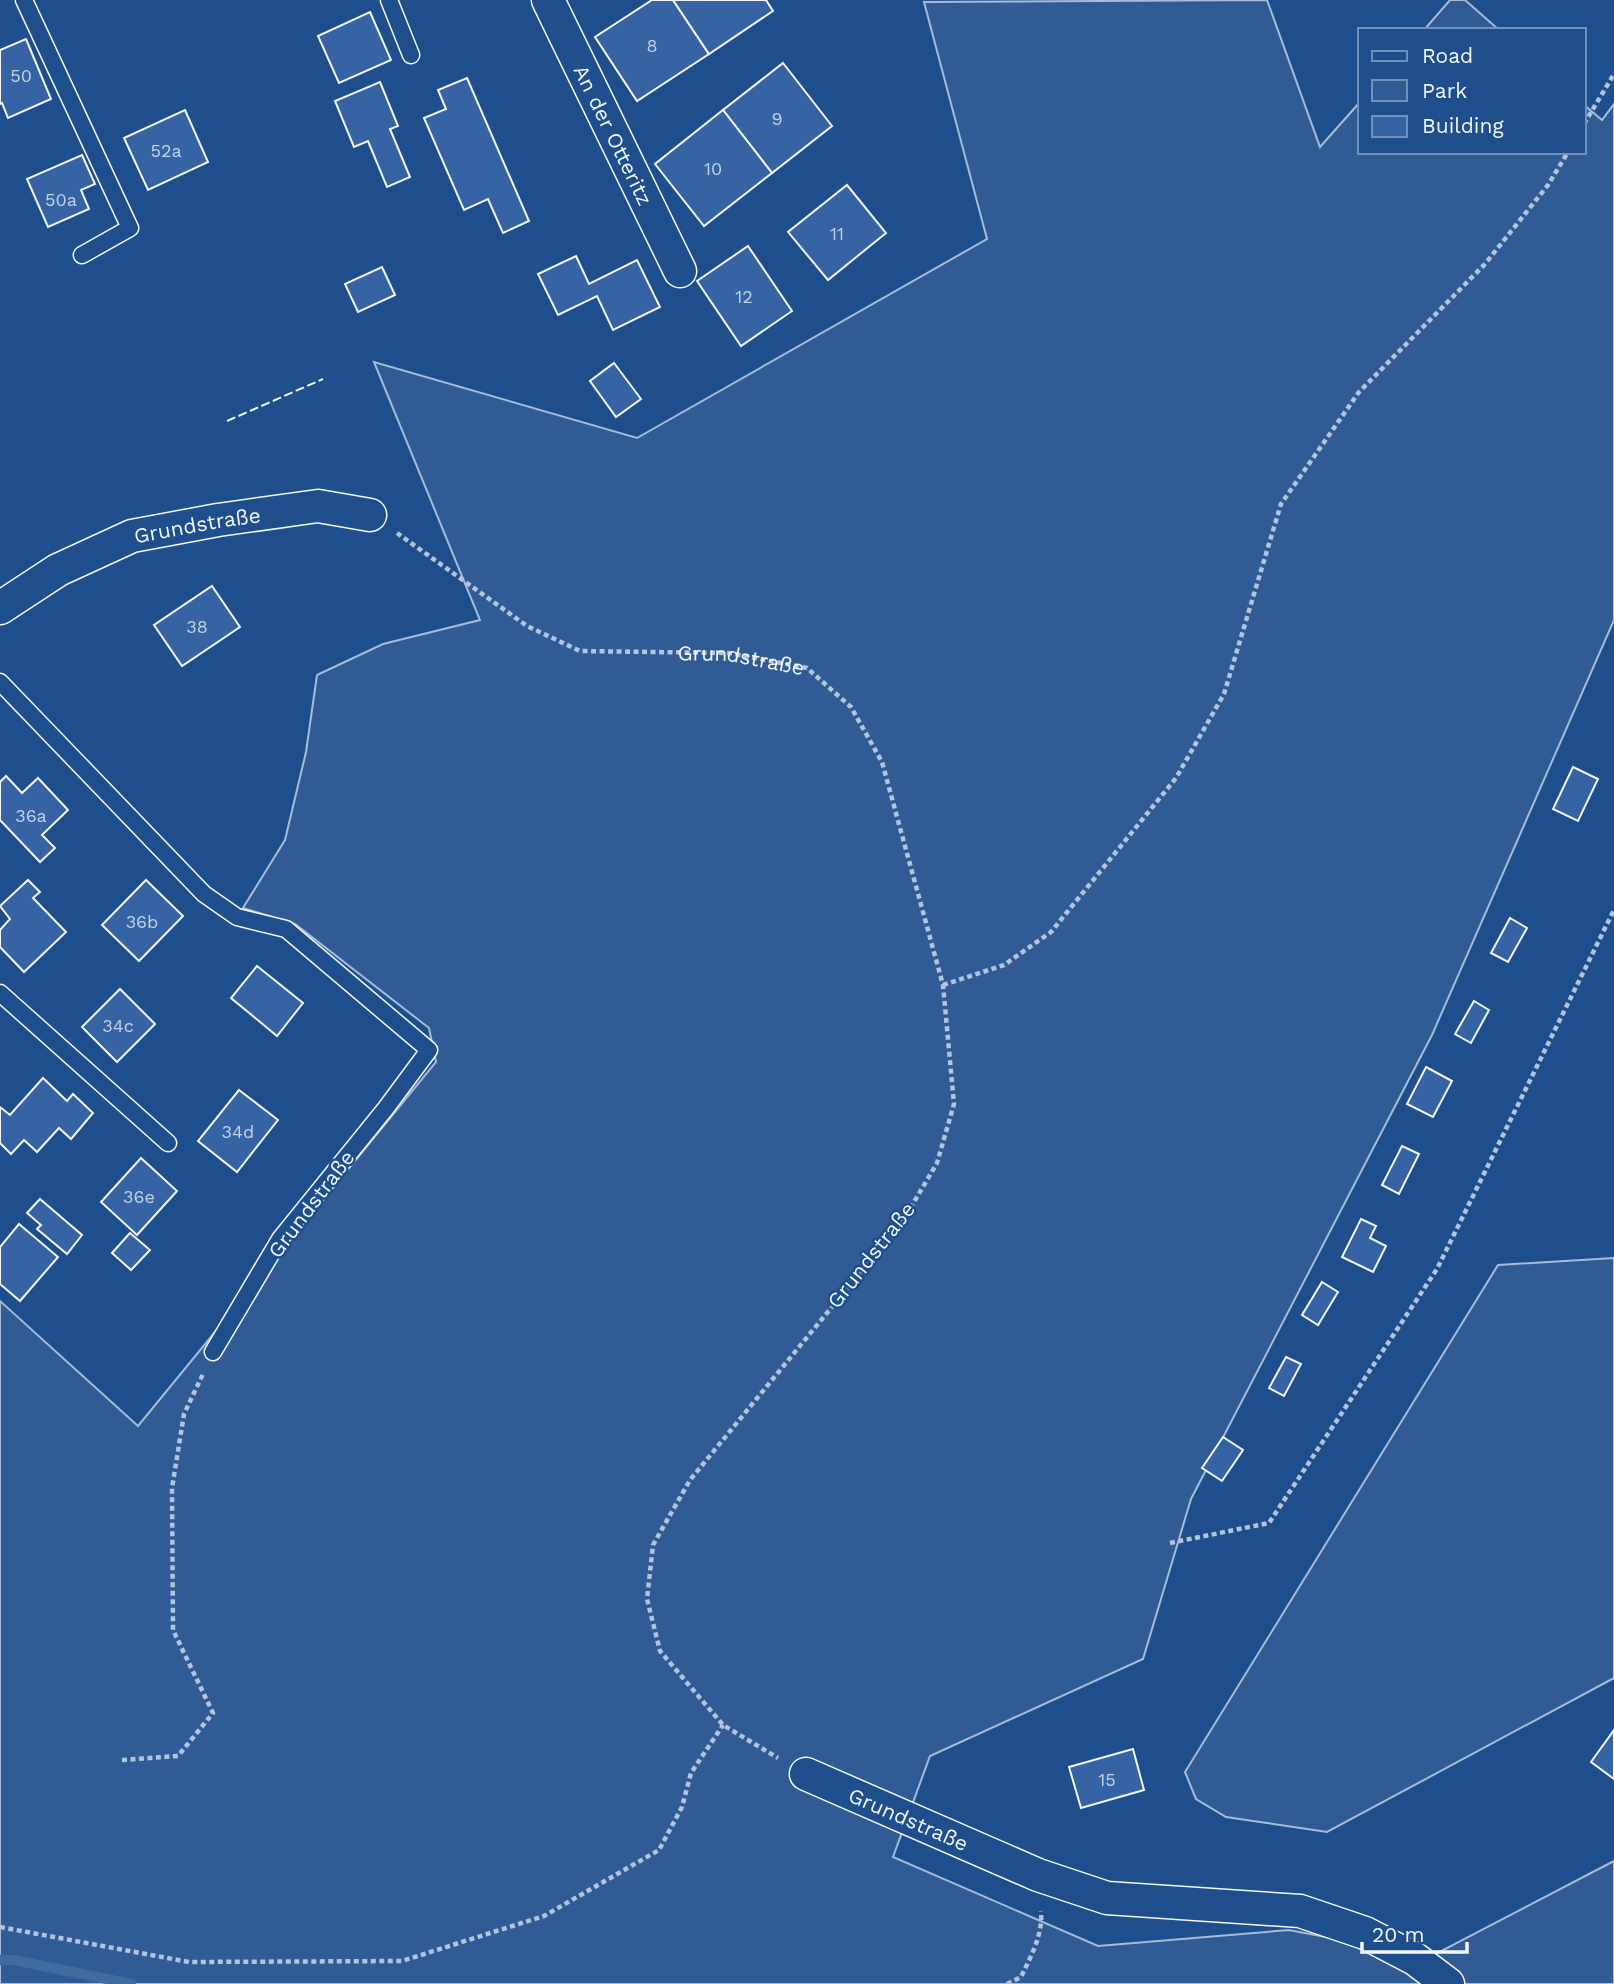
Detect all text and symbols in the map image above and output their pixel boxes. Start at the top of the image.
legend [1358,28,1586,154]
house number: 8 [646,35,658,56]
text: Road [1422,43,1473,68]
street label: An der Otteritz [569,61,658,209]
house number: 50 [10,65,32,86]
text: Park [1422,78,1467,103]
house number: 9 [771,108,783,129]
text: Building [1422,113,1504,138]
house number: 52a [150,140,182,161]
house number: 10 [704,158,722,179]
house number: 50a [45,189,77,210]
house number: 11 [830,223,844,244]
house number: 12 [735,286,753,307]
street label: Grundstraße [132,502,262,548]
house number: 38 [186,616,208,637]
street label: Grundstraße [677,640,807,680]
house number: 36a [15,805,47,826]
house number: 36b [126,911,158,932]
house number: 34c [102,1015,134,1036]
house number: 34d [222,1121,254,1142]
street label: Grundstraße [263,1145,359,1263]
house number: 36e [123,1186,155,1207]
street label: Grundstraße [822,1197,920,1313]
house number: 15 [1098,1769,1116,1790]
street label: Grundstraße [845,1782,972,1856]
scale bar [1362,1910,1467,1954]
text: 20 m [1372,1922,1424,1947]

